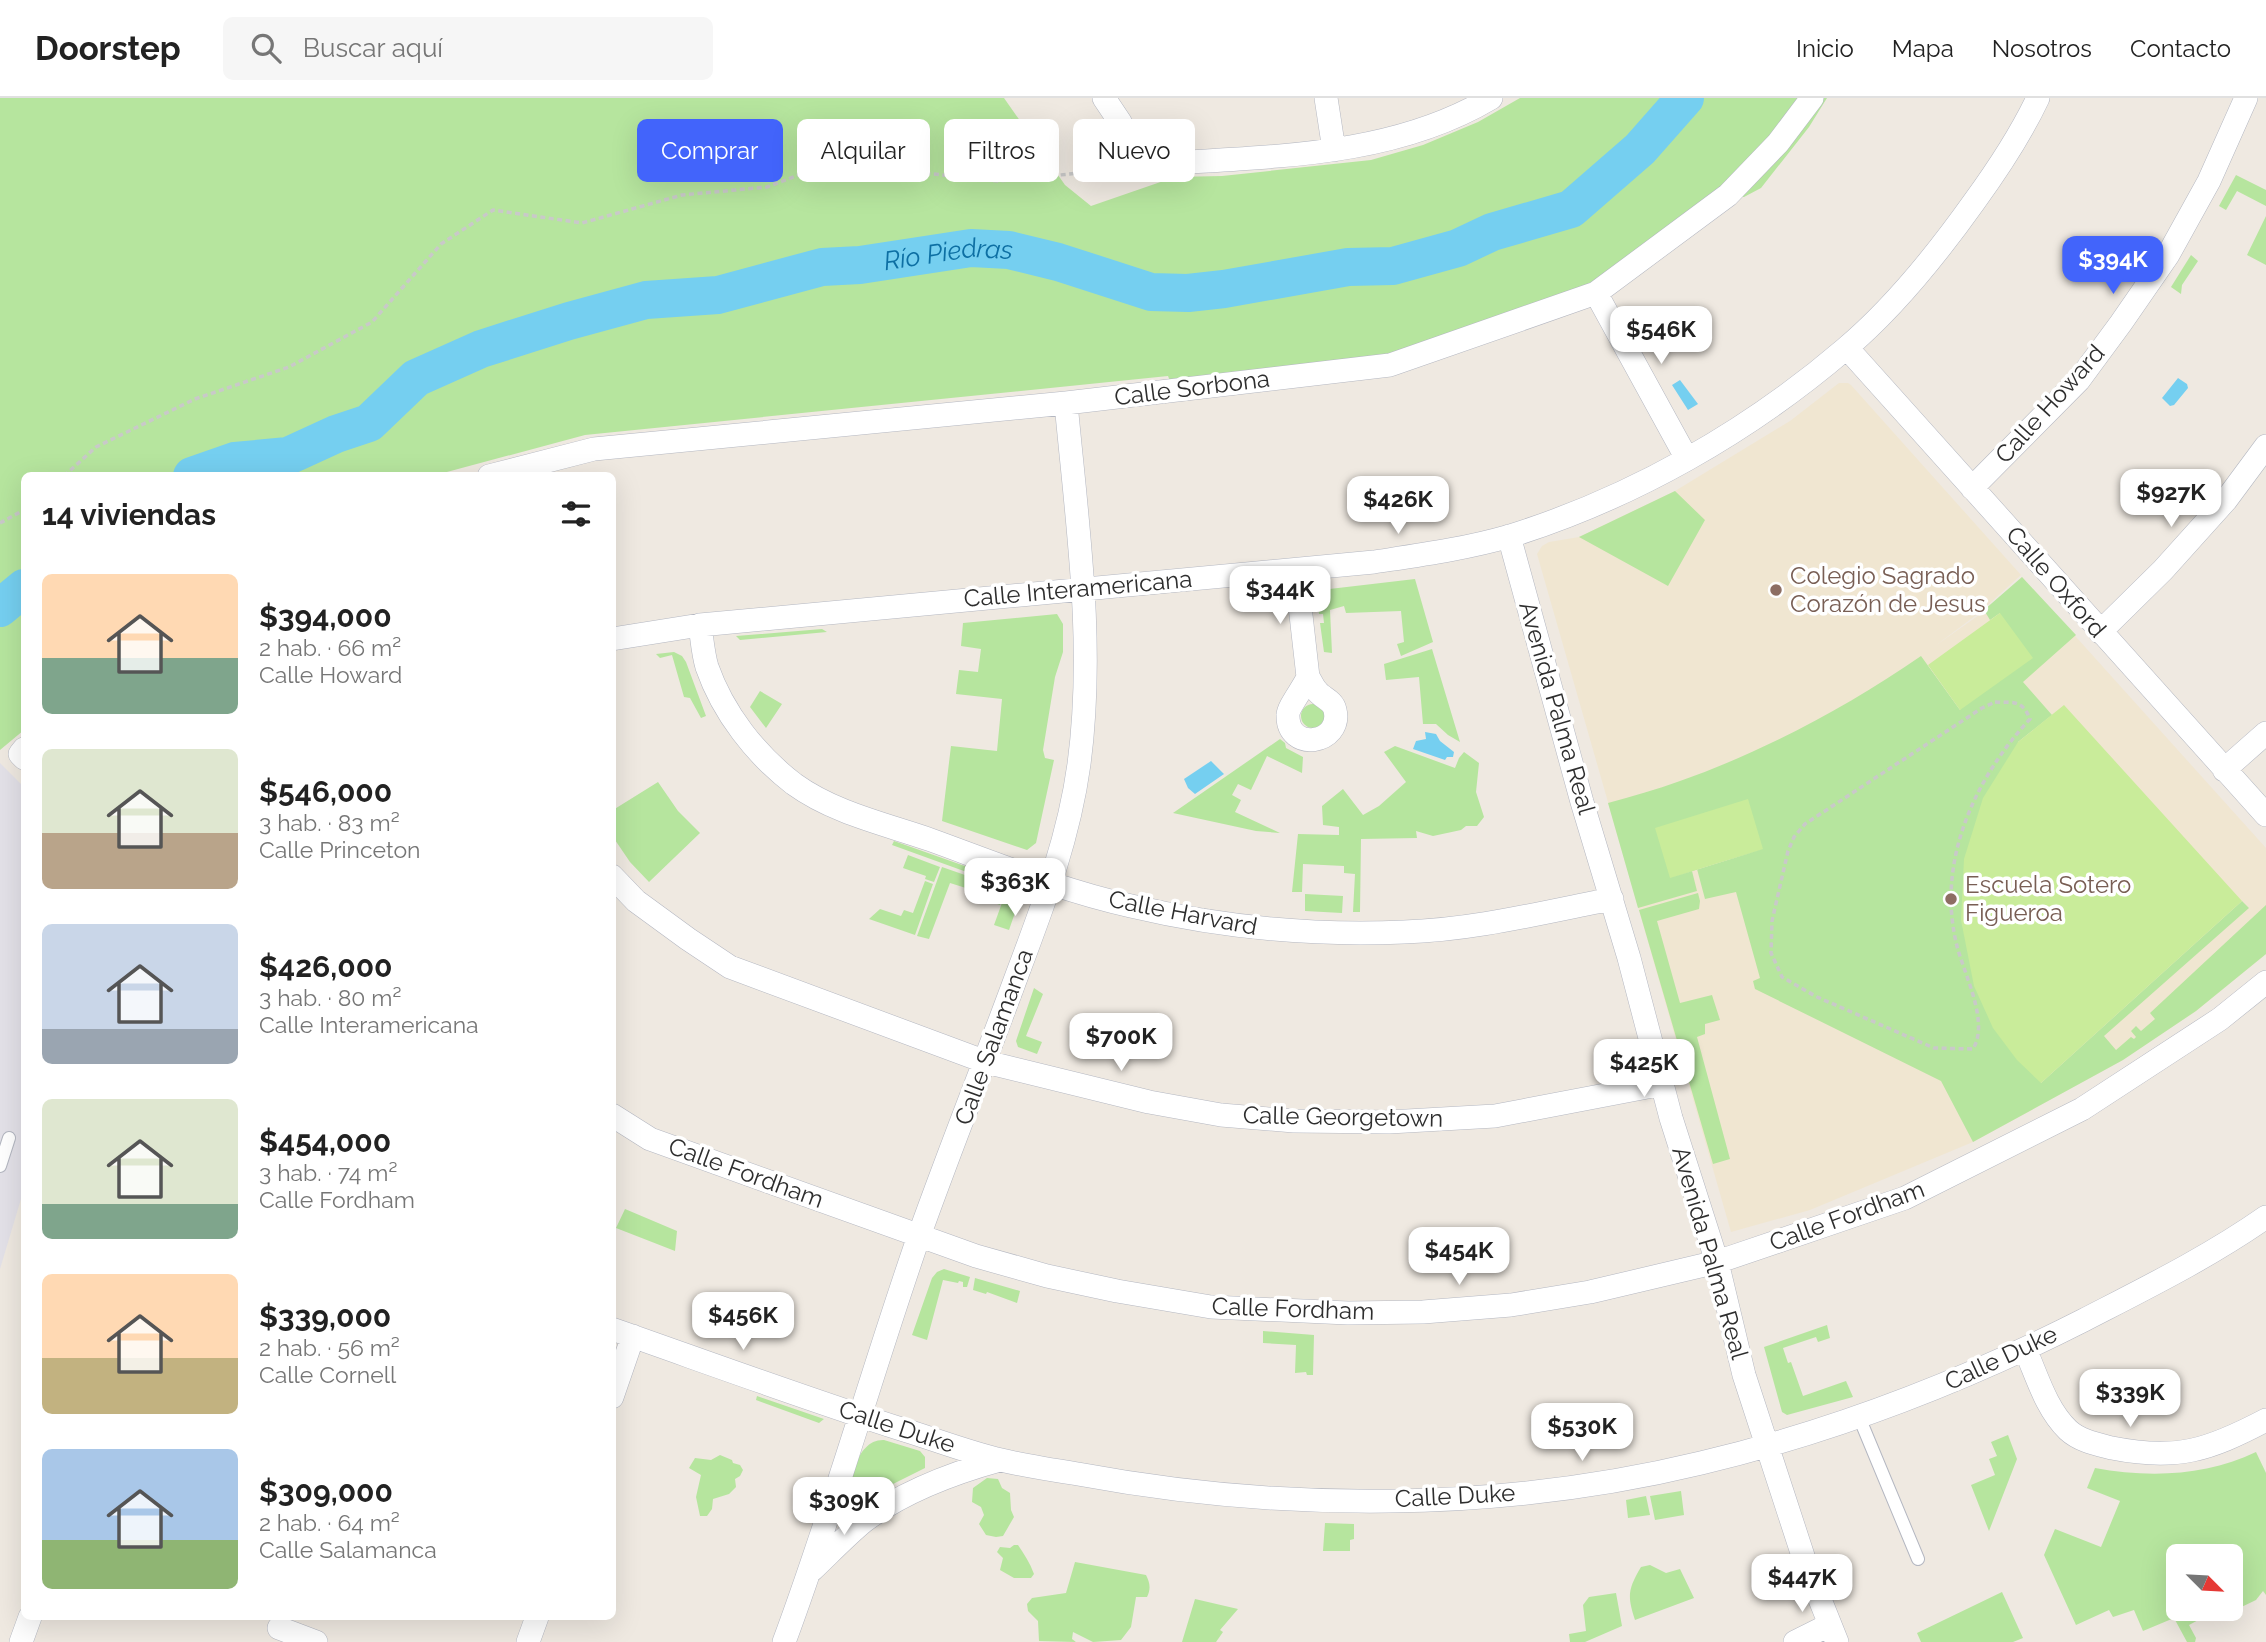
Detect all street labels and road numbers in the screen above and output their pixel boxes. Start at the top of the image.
street label: Calle Howard [1989,338,2110,469]
street label: Calle Sorbona [1113,364,1271,411]
street label: Calle Oxford [2000,520,2112,643]
street label: Calle Interamericana [963,564,1193,613]
street label: Avenida Palma Real [1513,598,1602,818]
street label: Calle Harvard [1106,884,1260,941]
street label: Calle Salamanca [948,945,1039,1129]
street label: Calle Georgetown [1243,1100,1443,1133]
street label: Calle Fordham [665,1131,828,1214]
street label: Avenida Palma Real [1666,1143,1755,1363]
street label: Calle Fordham [1765,1174,1928,1257]
street label: Calle Fordham [1211,1291,1375,1326]
street label: Calle Duke [1940,1319,2061,1396]
street label: Calle Duke [835,1394,959,1459]
street label: Calle Duke [1394,1478,1516,1513]

